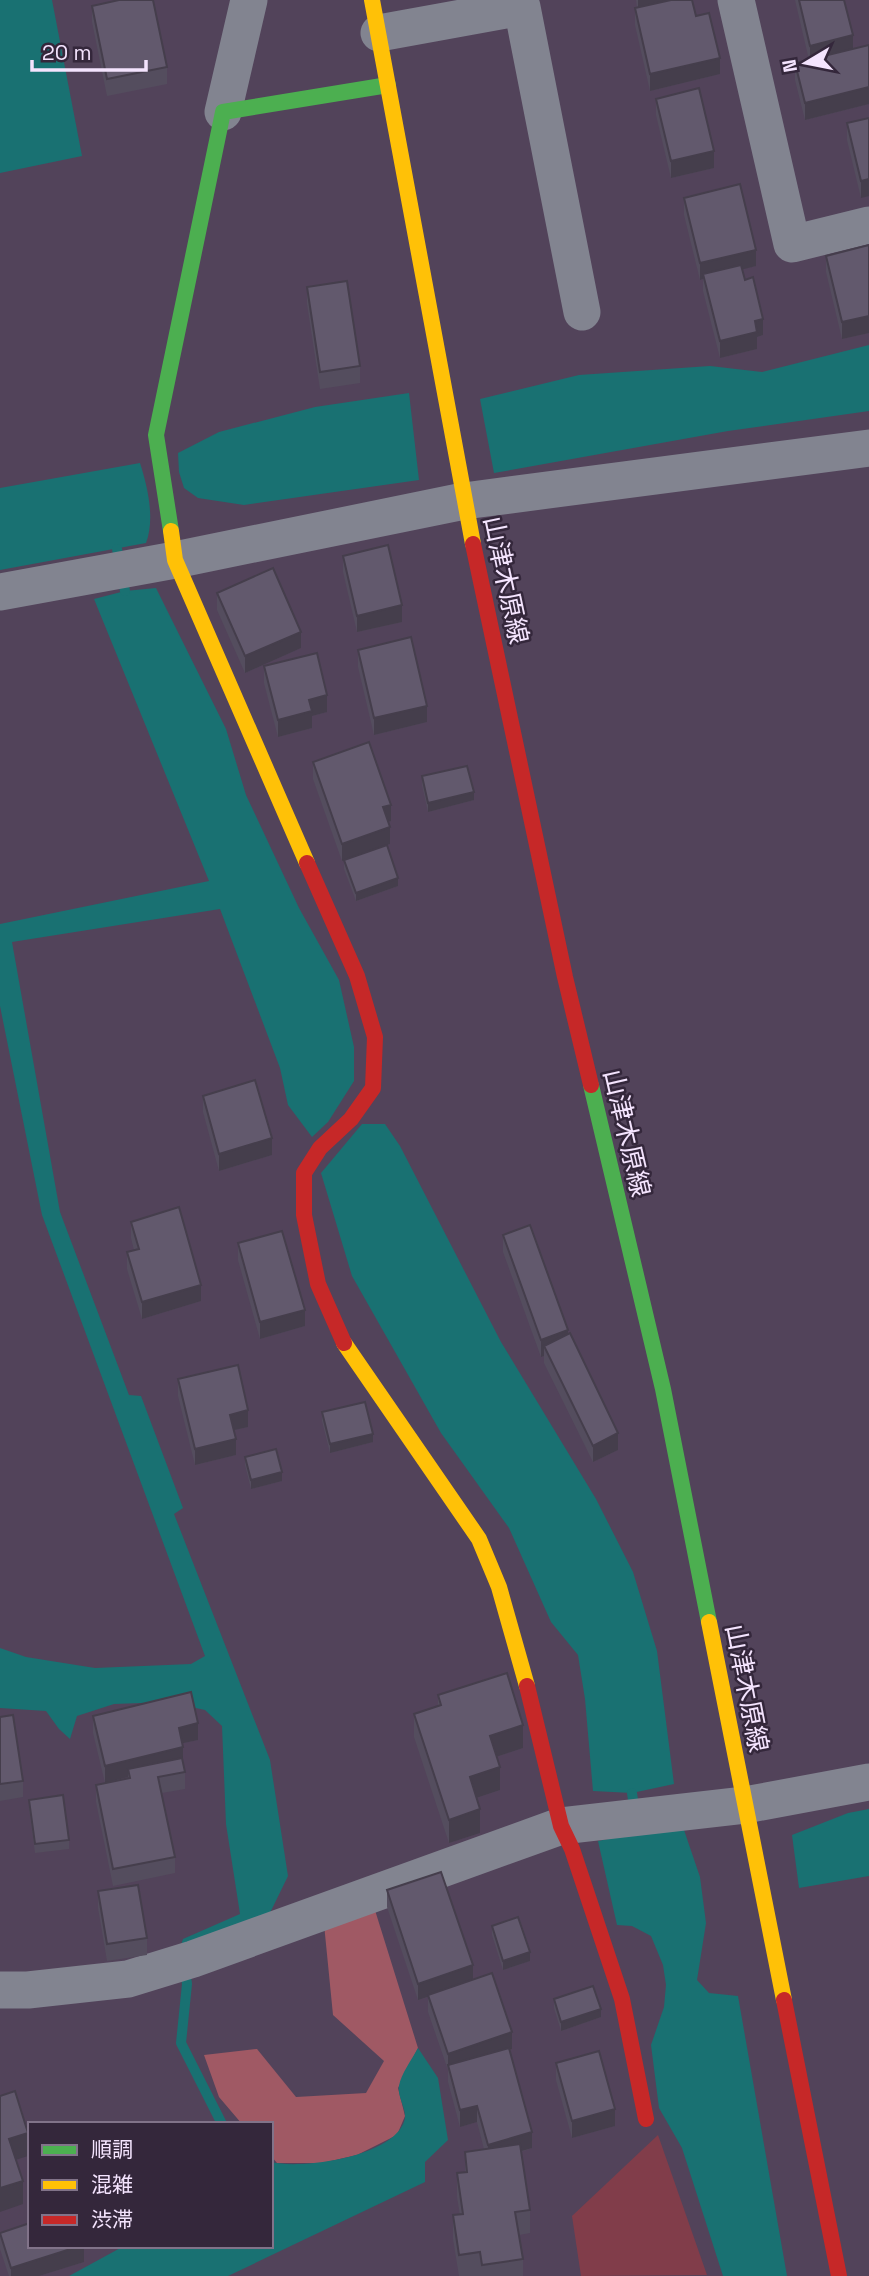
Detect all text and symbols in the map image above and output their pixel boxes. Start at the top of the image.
scale bar [32,28,145,72]
north arrow [771,28,841,98]
text: 20 m [42,39,92,66]
text: N [776,57,803,74]
street label: 山津木原線 [476,513,536,647]
street label: 山津木原線 [596,1066,658,1200]
street label: 山津木原線 [718,1621,776,1755]
legend [28,2122,273,2248]
text: 順調 [91,2136,133,2163]
text: 混雑 [91,2171,133,2198]
text: 渋滞 [91,2206,133,2233]

